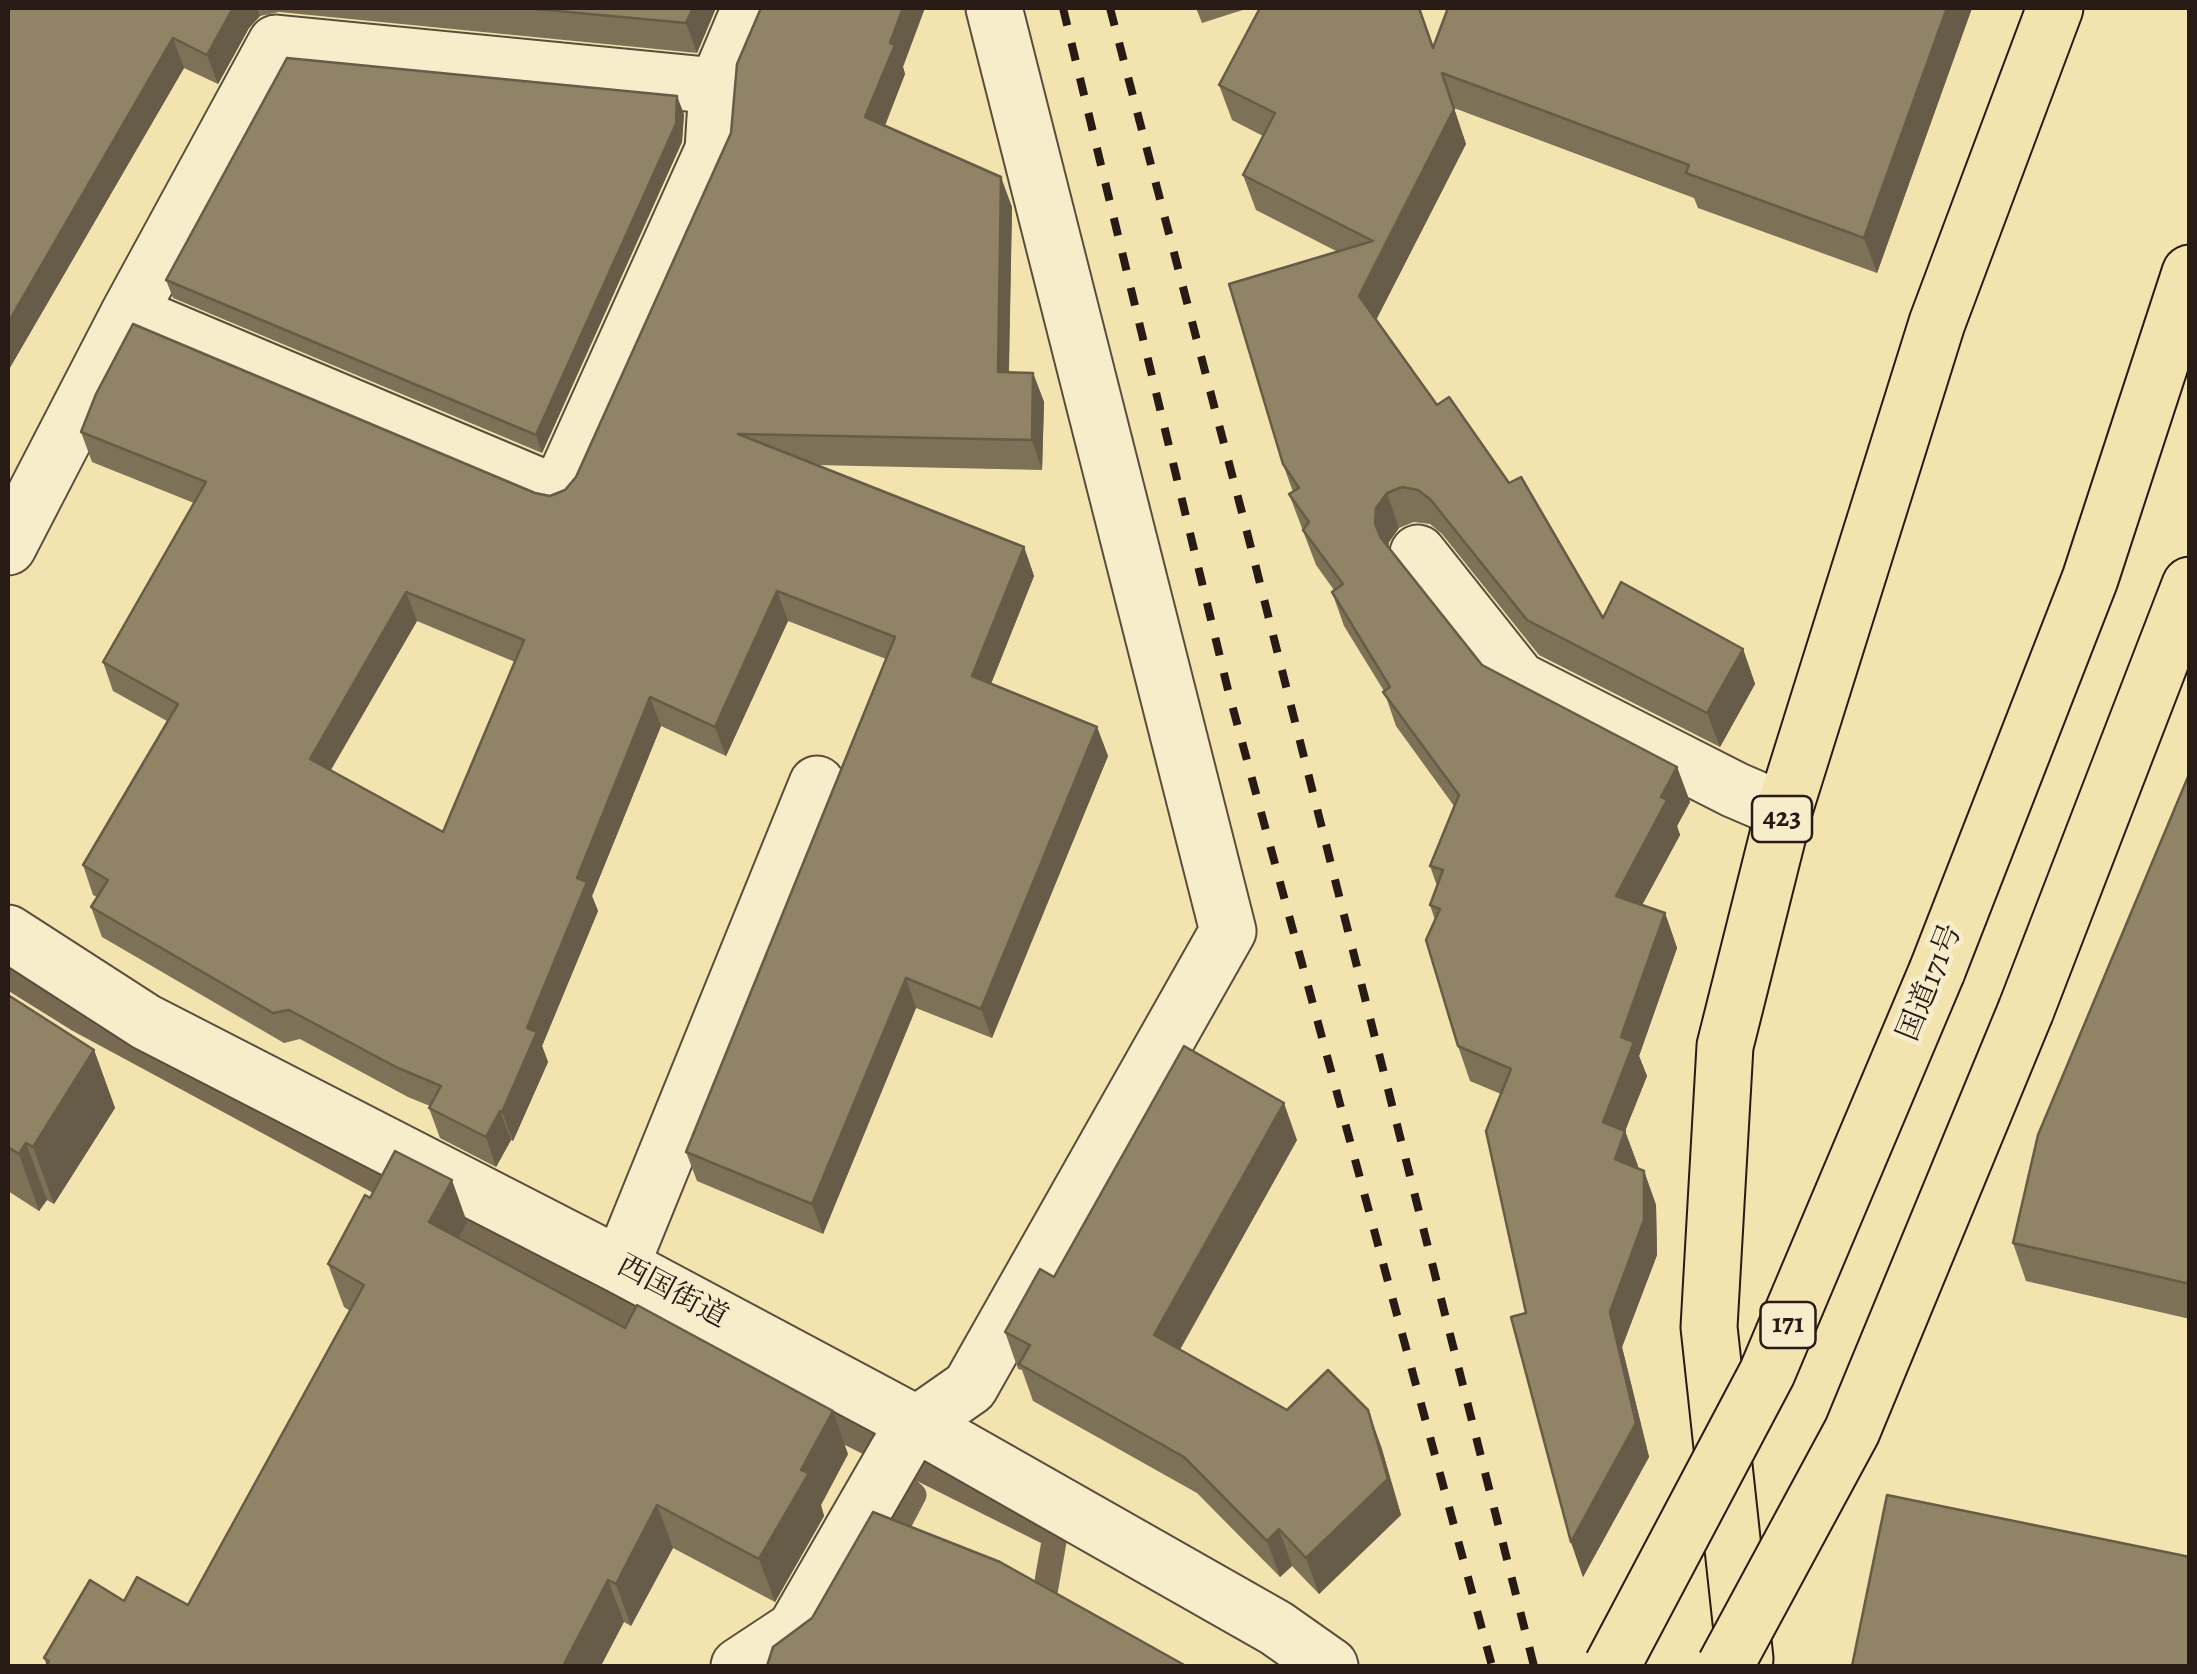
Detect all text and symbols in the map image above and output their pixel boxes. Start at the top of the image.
road number: 423 [1752,796,1812,842]
street label: 国道171号 [1891,919,1971,1047]
street label: 西国街道 [611,1249,733,1337]
road number: 171 [1760,1302,1816,1348]

